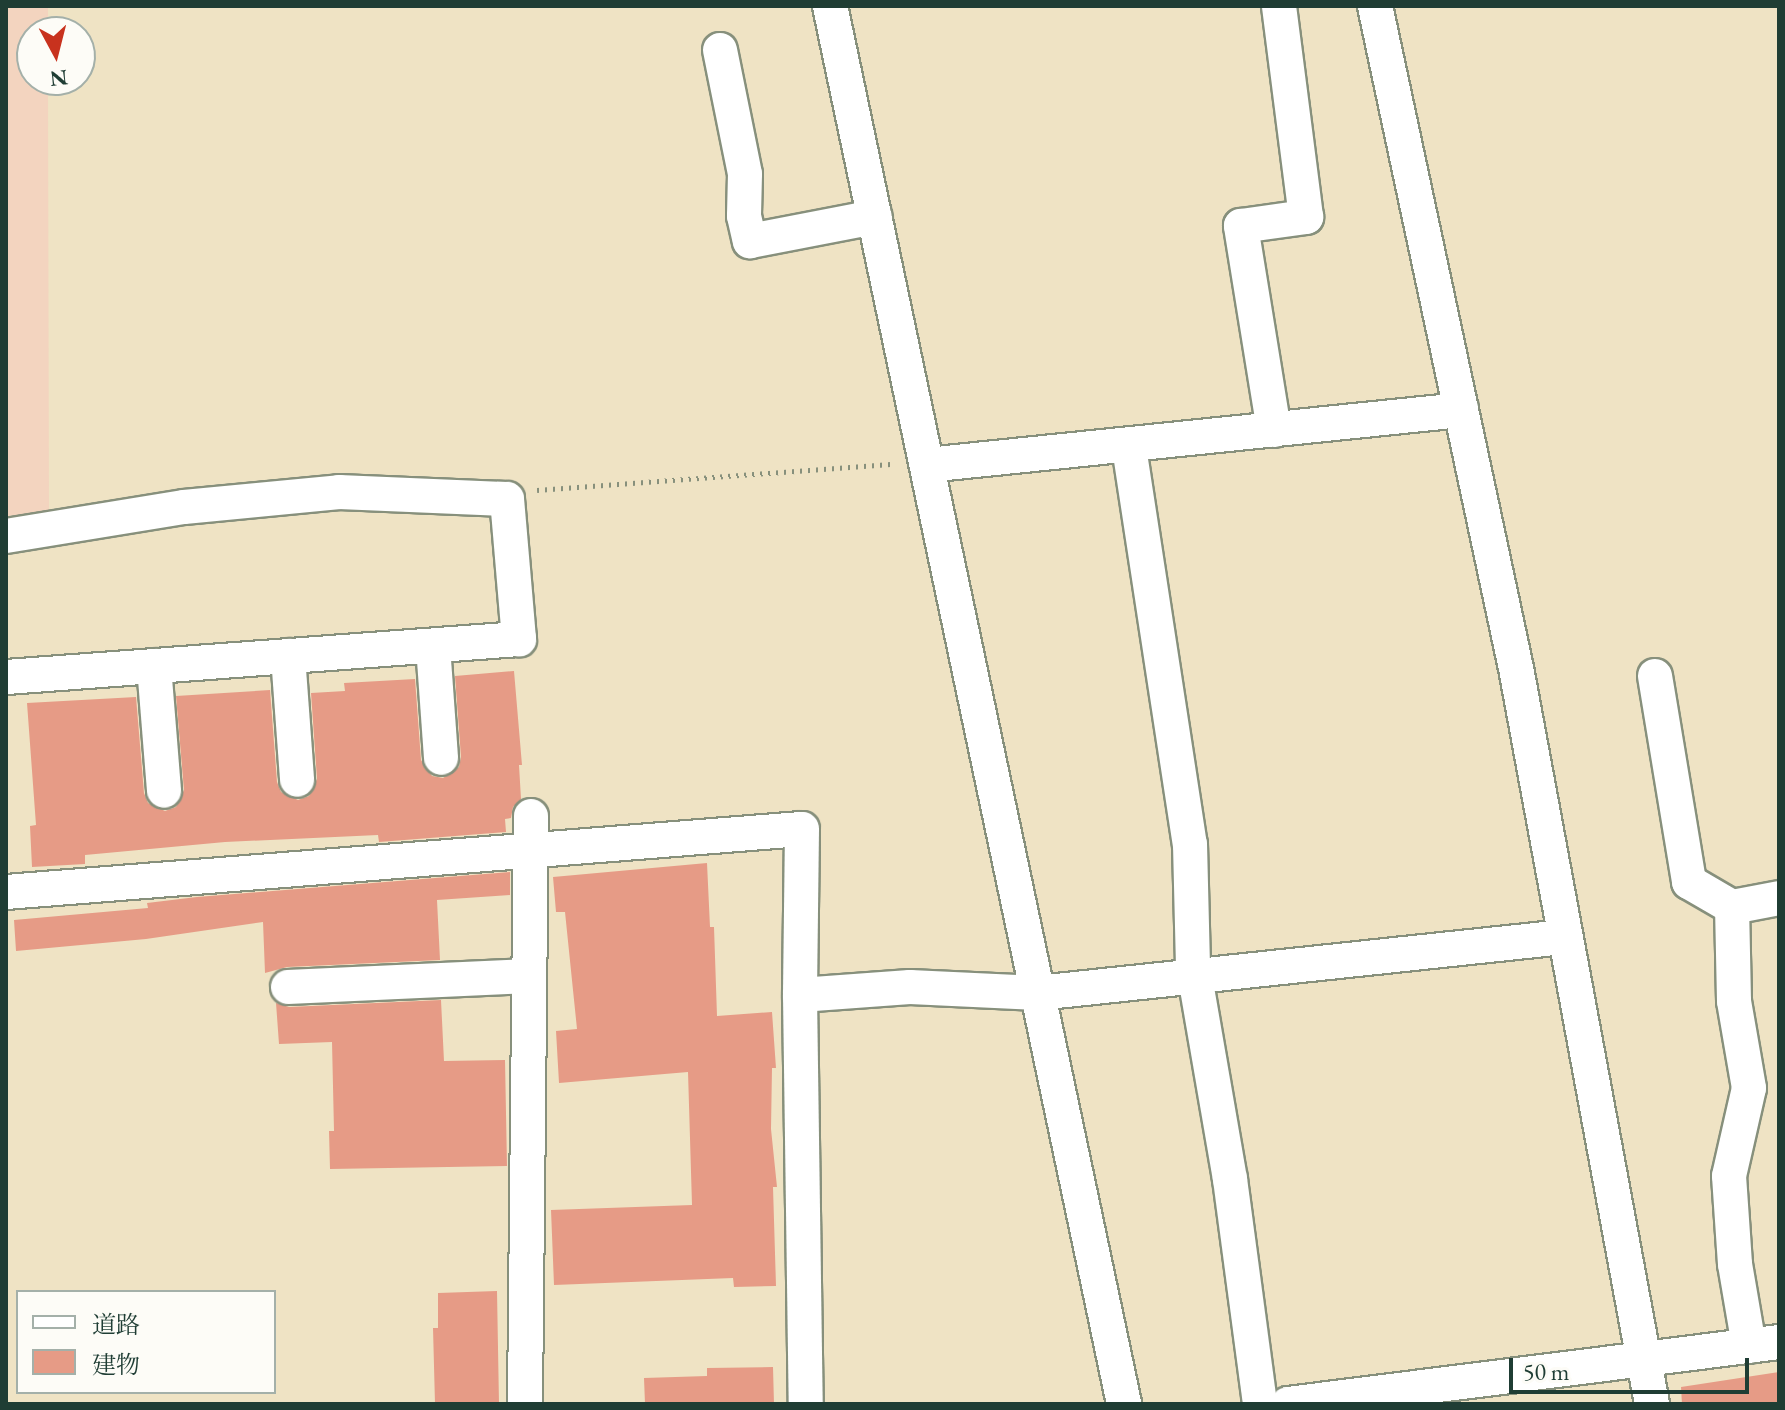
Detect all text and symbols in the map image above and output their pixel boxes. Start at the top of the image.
north arrow [16,16,96,96]
text: N [48,63,69,94]
legend [16,1290,276,1394]
text: 道路 [92,1309,140,1340]
scale bar [1513,1342,1753,1392]
text: 建物 [92,1349,140,1380]
text: 50 m [1523,1356,1570,1387]

